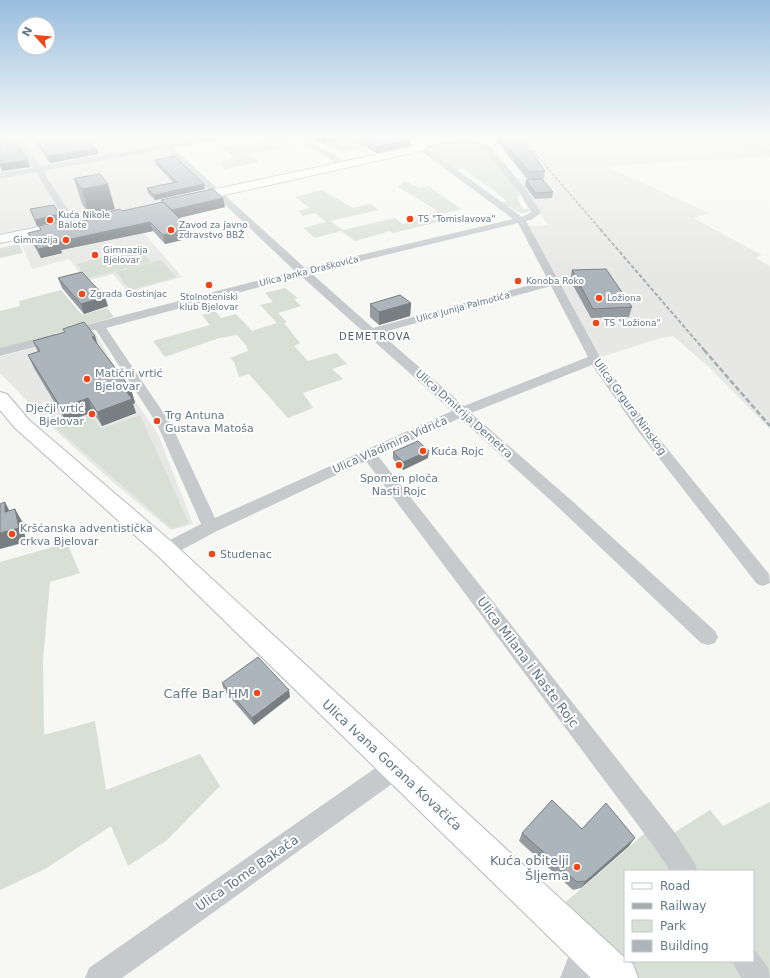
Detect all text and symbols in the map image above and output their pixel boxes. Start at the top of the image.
north arrow [16,16,56,56]
text: N [20,25,35,39]
place label: Kuća Nikole Balote [58,210,111,230]
marker: TS "Tomislavova" [405,214,415,224]
place label: TS "Tomislavova" [417,214,495,224]
marker: Kuća Nikole Balote [45,215,55,225]
place label: Zavod za javno zdravstvo BBŽ [179,220,248,240]
marker: Zavod za javno zdravstvo BBŽ [166,225,176,235]
place label: Gimnazija [13,235,58,245]
marker: Gimnazija [61,235,71,245]
place label: Gimnazija Bjelovar [103,245,148,265]
marker: Gimnazija Bjelovar [90,250,100,260]
street label: Ulica Janka Draškovića [258,254,360,288]
marker: Konoba Roko [513,276,523,286]
place label: Konoba Roko [526,276,585,286]
marker: Stolnoteniski klub Bjelovar [204,280,214,290]
marker: Zgrada Gostinjac [77,289,87,299]
place label: Zgrada Gostinjac [90,289,167,299]
street label: Ulica Junija Palmotića [415,290,511,324]
place label: Stolnoteniski klub Bjelovar [180,292,239,312]
marker: Ložiona [594,293,604,303]
place label: Ložiona [607,293,641,303]
marker: TS "Ložiona" [591,318,601,328]
place label: TS "Ložiona" [603,318,661,328]
district label: DEMETROVA [339,331,411,342]
street label: Ulica Grgura Ninskog [591,356,669,458]
place label: Matični vrtić Bjelovar [95,367,163,393]
street label: Ulica Dmitrija Demetra [413,367,515,461]
marker: Matični vrtić Bjelovar [82,374,92,384]
place label: Dječji vrtić Bjelovar [26,402,84,428]
marker: Dječji vrtić Bjelovar [87,409,97,419]
place label: Trg Antuna Gustava Matoša [164,409,254,435]
street label: Ulica Vladimira Vidrića [331,414,449,476]
marker: Trg Antuna Gustava Matoša [152,416,162,426]
place label: Kuća Rojc [431,445,484,458]
marker: Kuća Rojc [418,446,428,456]
marker: Spomen ploča Nasti Rojc [394,460,404,470]
place label: Spomen ploča Nasti Rojc [360,472,438,498]
place label: Kršćanska adventistička crkva Bjelovar [20,522,153,548]
marker: Kršćanska adventistička crkva Bjelovar [7,529,17,539]
place label: Studenac [220,548,272,561]
marker: Studenac [207,549,217,559]
street label: Ulica Milana i Naste Rojc [474,594,582,730]
place label: Caffe Bar HM [164,686,249,701]
marker: Caffe Bar HM [252,688,262,698]
street label: Ulica Ivana Gorana Kovačića [319,696,465,834]
street label: Ulica Tome Bakača [193,832,301,914]
place label: Kuća obitelji Šljema [490,853,569,883]
marker: Kuća obitelji Šljema [572,862,582,872]
legend [624,870,754,962]
text: Road [660,879,690,893]
text: Railway [660,899,706,913]
text: Park [660,919,686,933]
text: Building [660,939,709,953]

